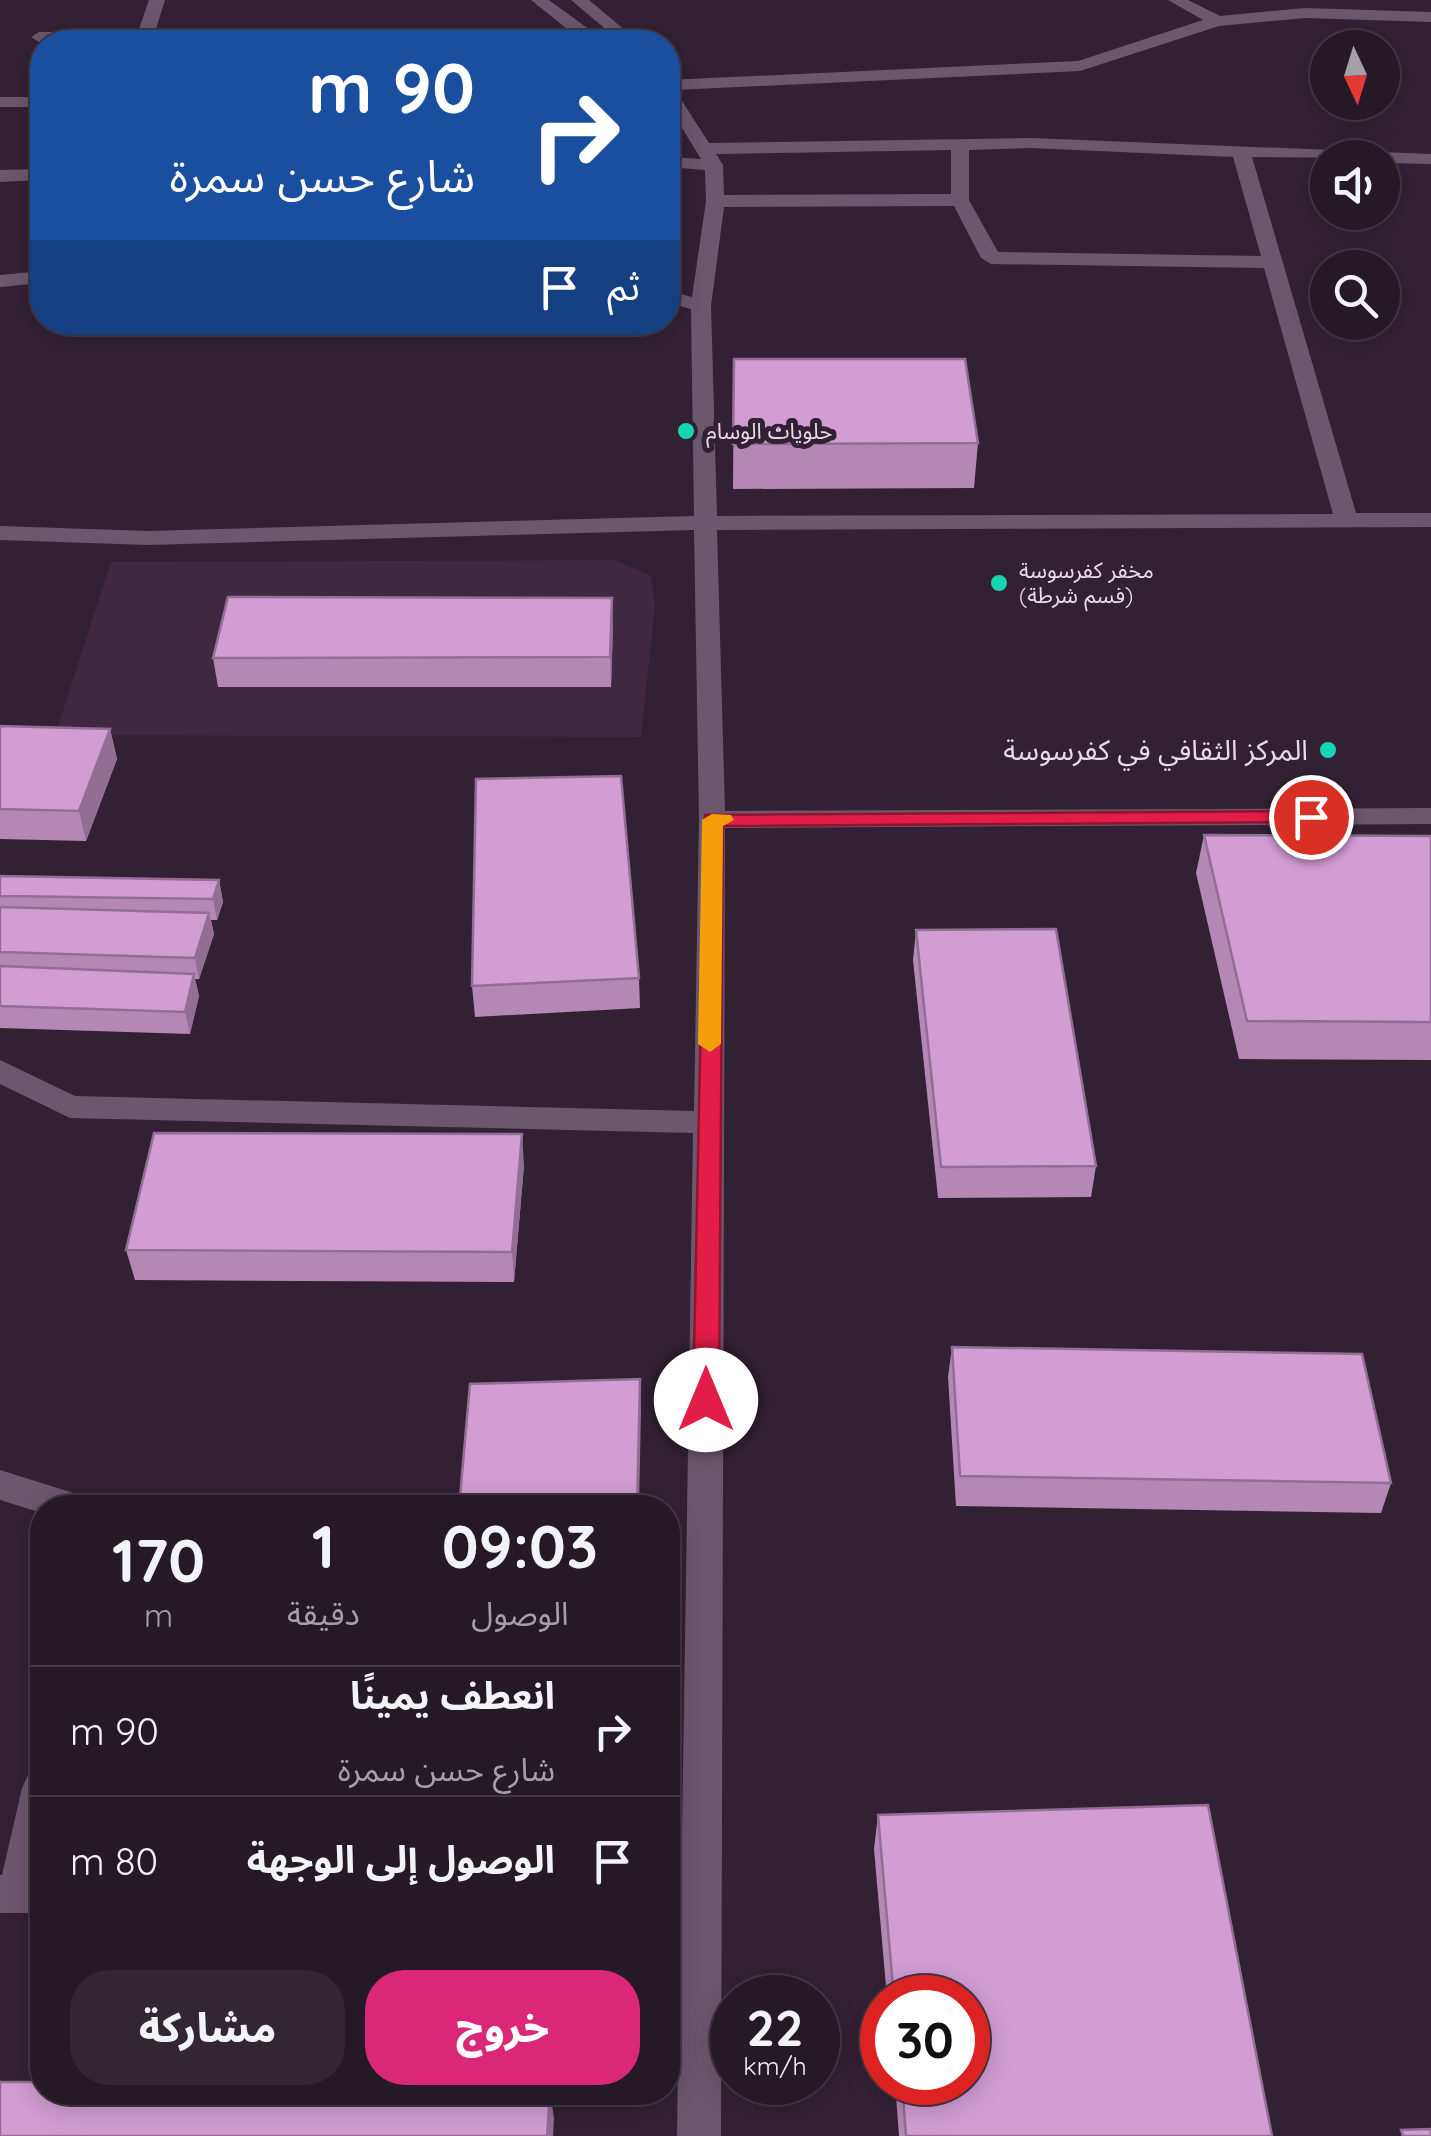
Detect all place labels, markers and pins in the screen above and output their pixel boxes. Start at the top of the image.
place label: حلويات الوسام [706,417,832,448]
marker: حلويات الوسام [675,420,697,442]
place label: مخفر كفرسوسة (قسم شرطة) [1019,556,1154,612]
marker: مخفر كفرسوسة (قسم شرطة) [988,572,1010,594]
place label: المركز الثقافي في كفرسوسة [1003,732,1308,771]
marker: المركز الثقافي في كفرسوسة [1317,739,1339,761]
pin [1269,775,1354,860]

